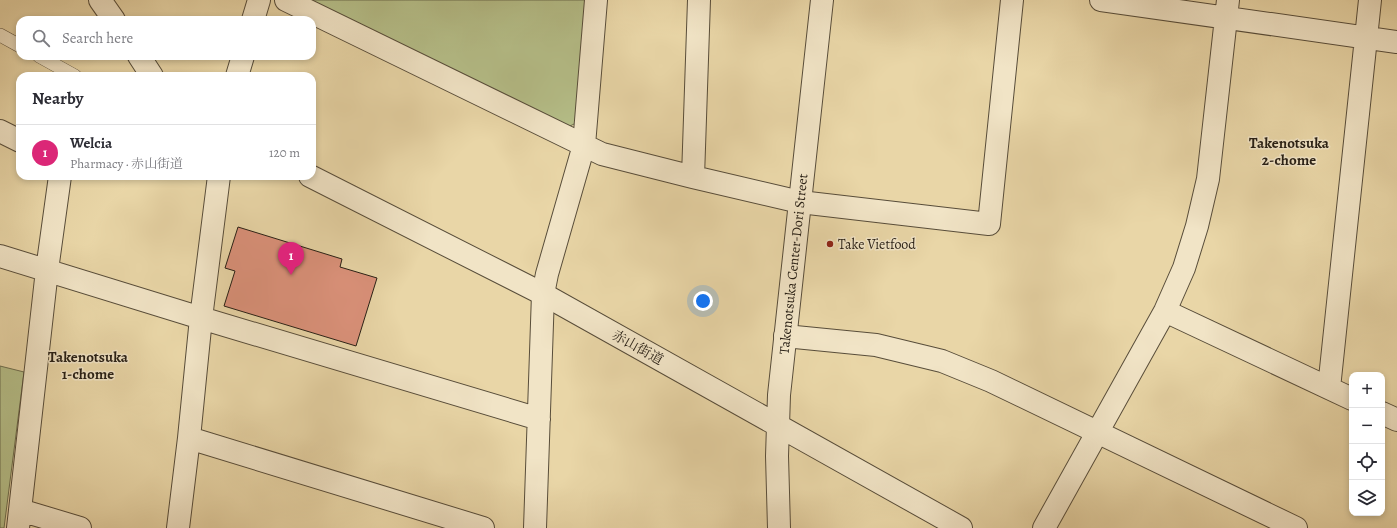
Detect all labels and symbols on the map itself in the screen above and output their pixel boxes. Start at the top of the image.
district label: Takenotsuka 2-chome [1249,133,1330,170]
street label: Takenotsuka Center-Dori Street [775,172,812,355]
place label: Take Vietfood [838,235,916,254]
marker: Take Vietfood [825,239,835,249]
pin: 1 [278,242,304,275]
your location [693,291,713,311]
street label: 赤山街道 [609,326,667,369]
district label: Takenotsuka 1-chome [48,347,129,384]

